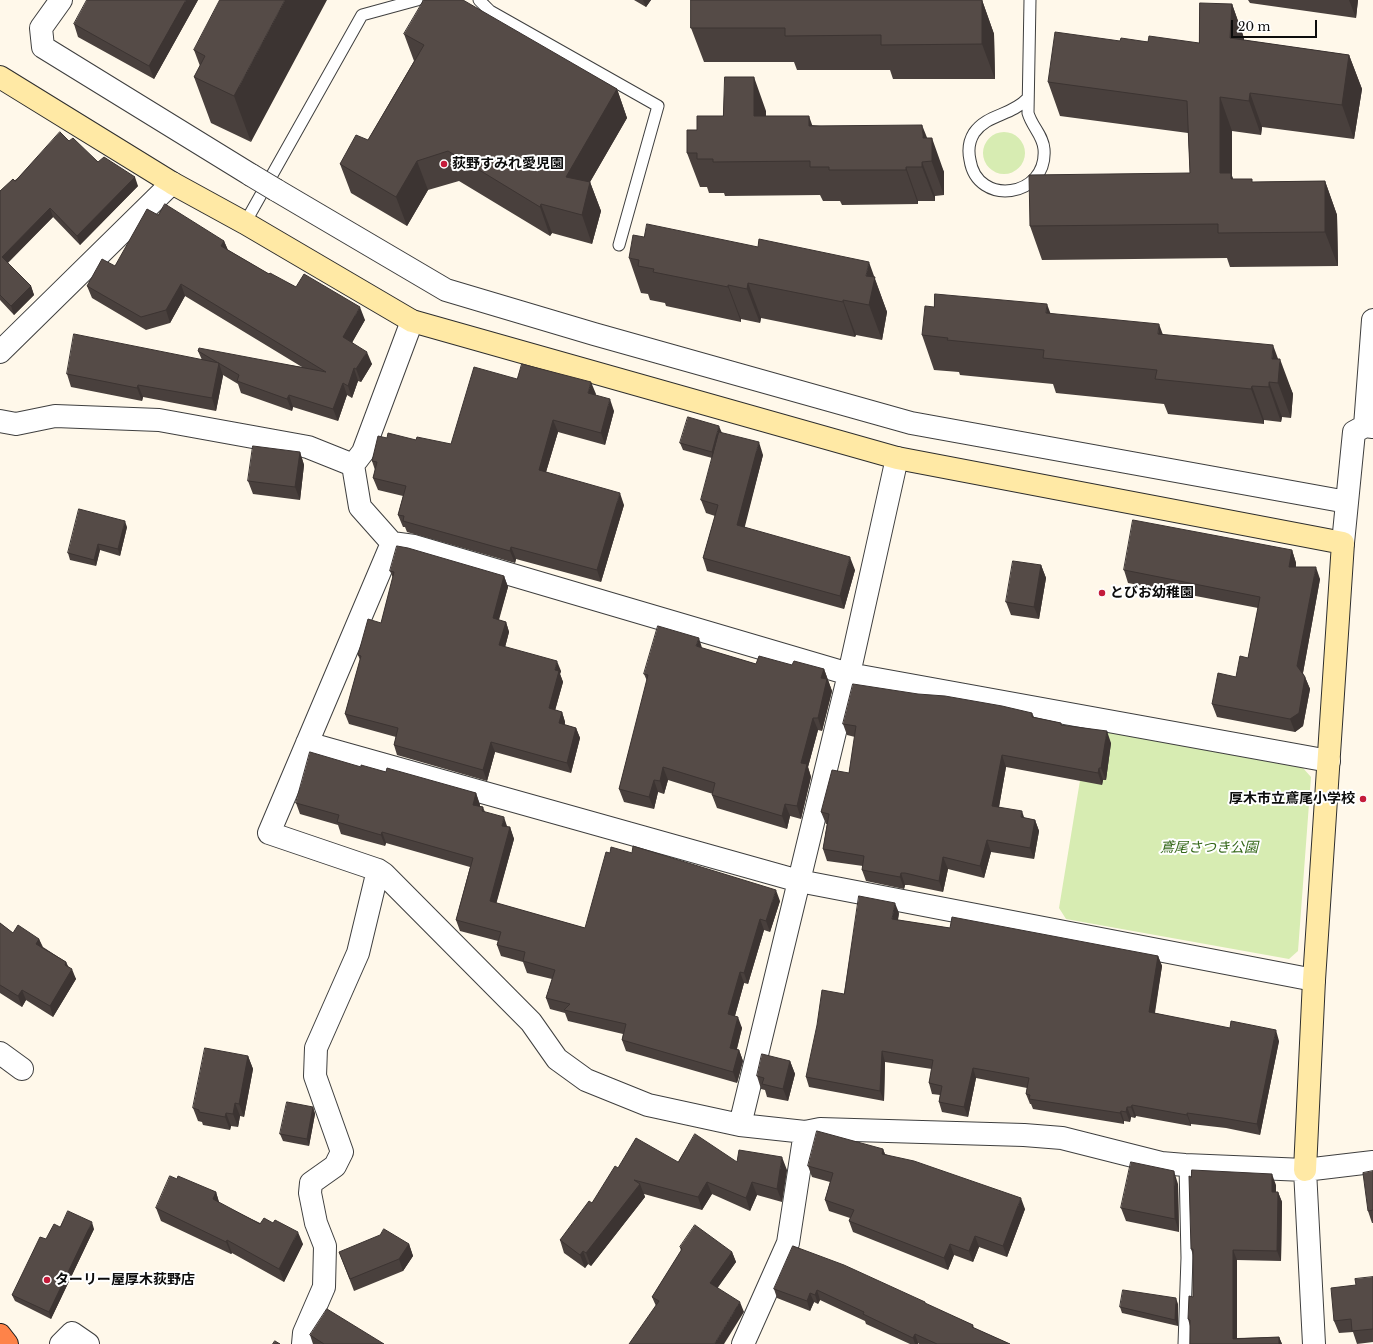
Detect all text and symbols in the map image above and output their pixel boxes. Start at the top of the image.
scale bar [1233,12,1319,38]
text: 20 m [1238,19,1270,34]
place label: 荻野すみれ愛児園 [452,156,564,172]
marker: 荻野すみれ愛児園 [439,159,449,169]
place label: とびお幼稚園 [1110,585,1194,601]
marker: とびお幼稚園 [1097,588,1107,598]
place label: 厚木市立鳶尾小学校 [1229,791,1355,807]
marker: 厚木市立鳶尾小学校 [1358,794,1368,804]
park label: 鳶尾さつき公園 [1160,840,1258,856]
place label: ターリー屋厚木荻野店 [55,1272,195,1288]
marker: ターリー屋厚木荻野店 [42,1275,52,1285]

